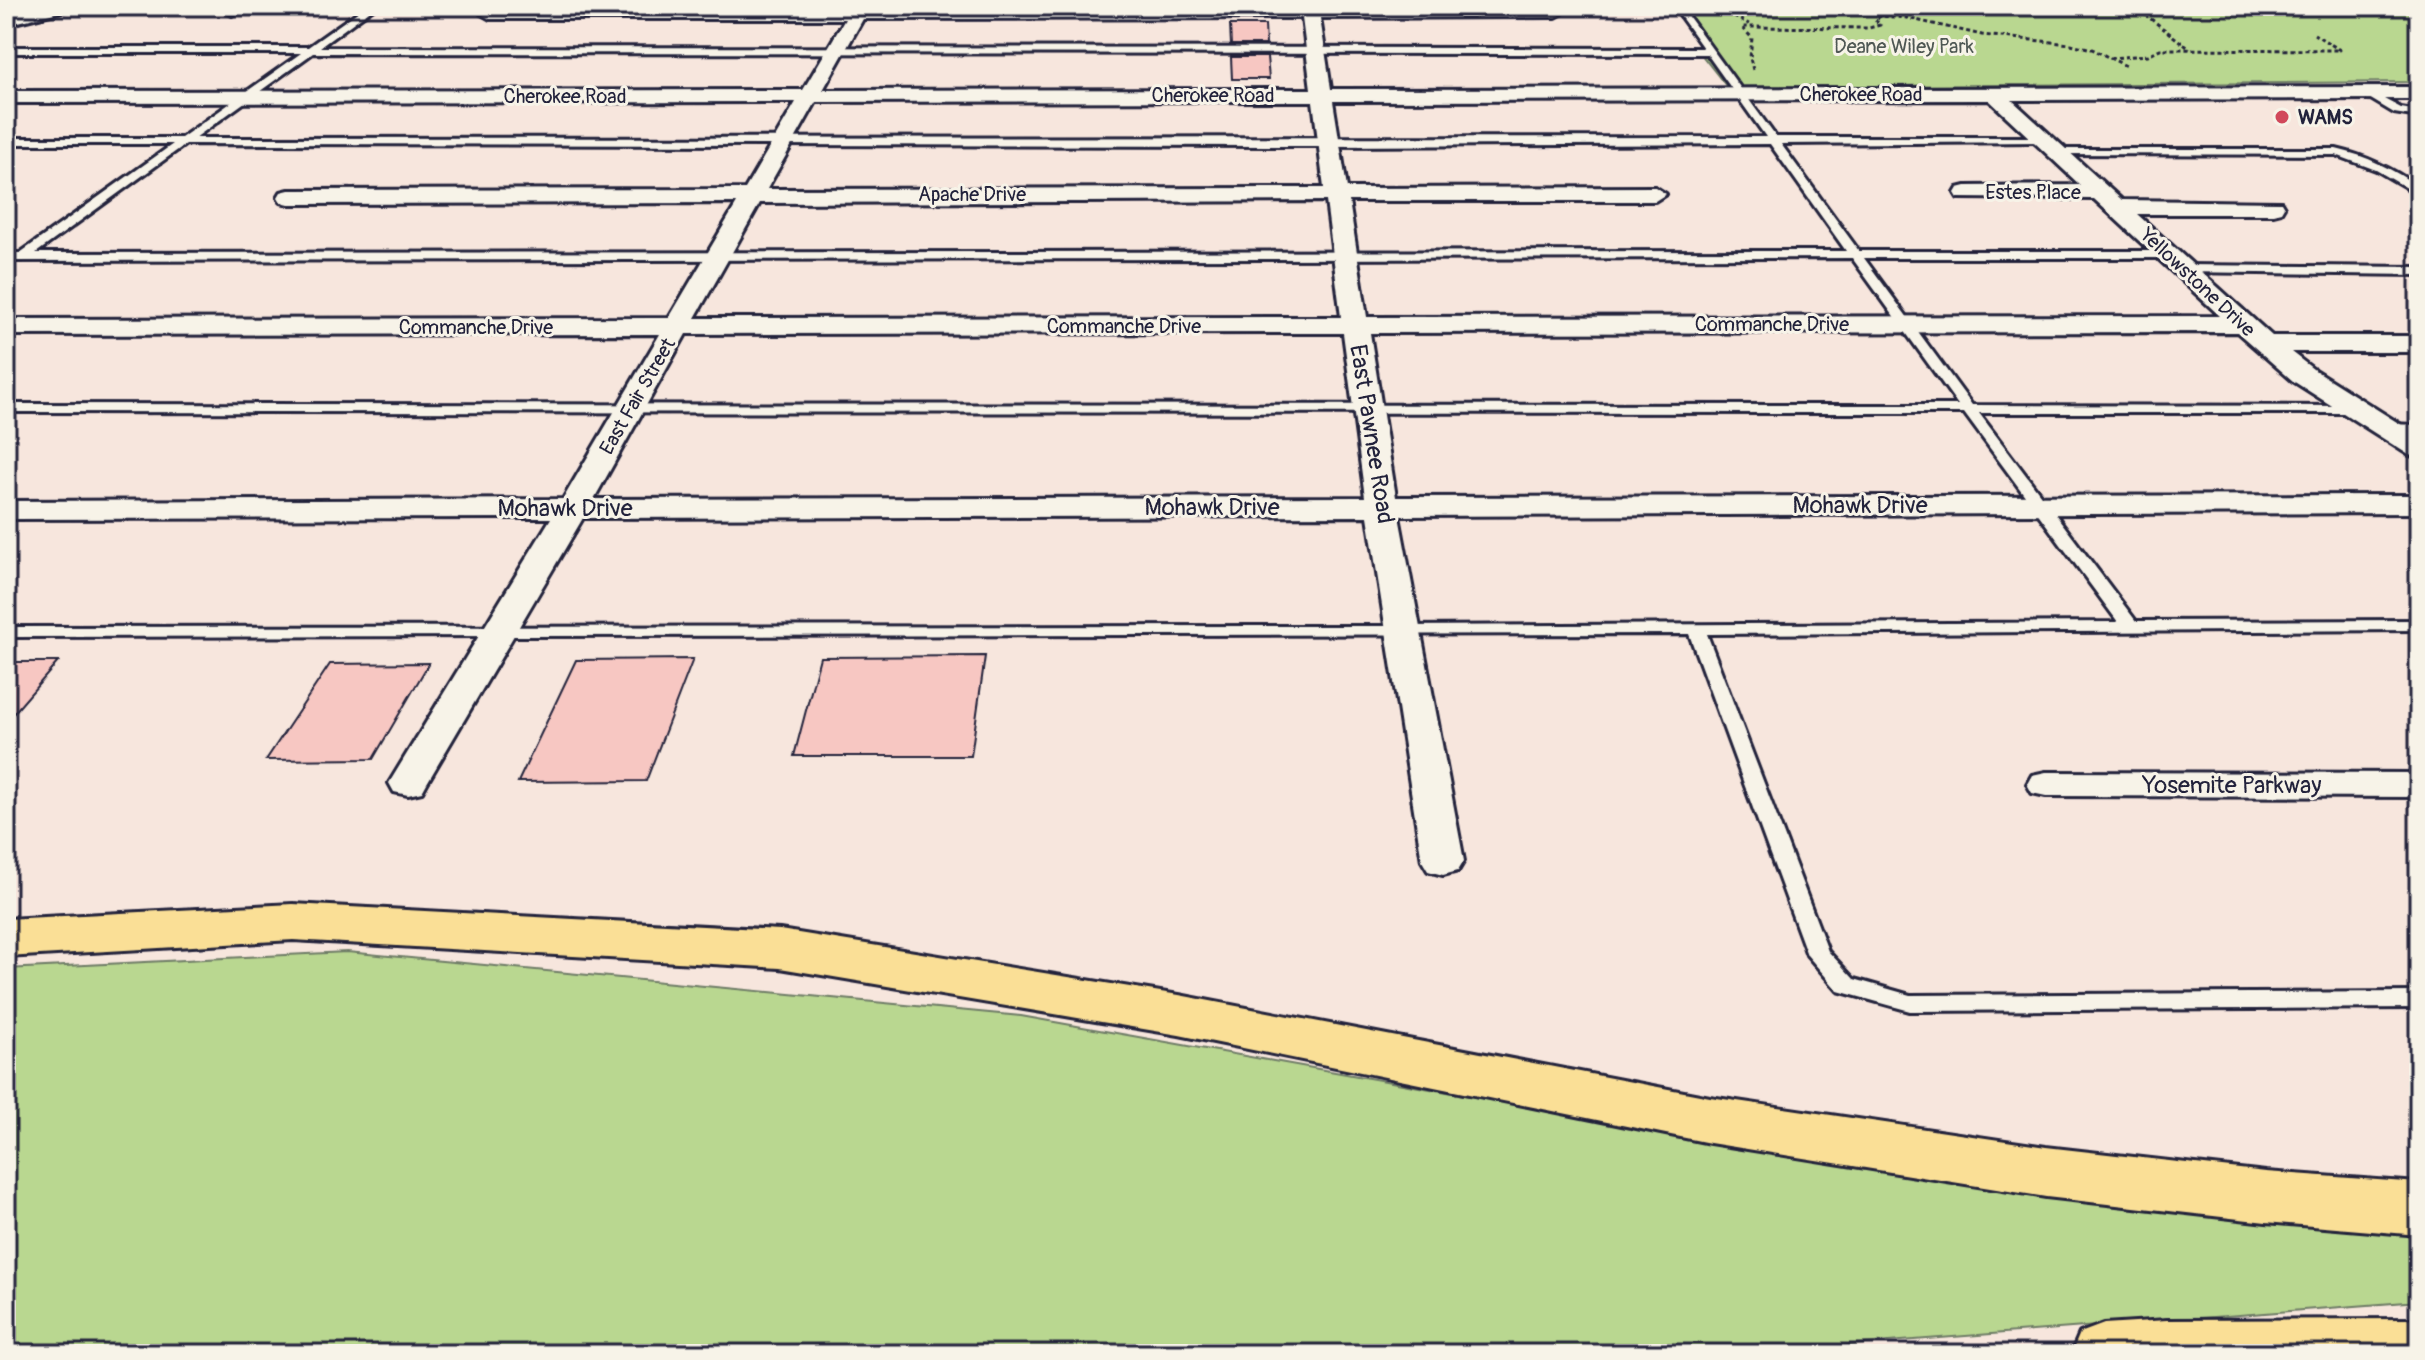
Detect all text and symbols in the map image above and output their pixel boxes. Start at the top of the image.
park label: Deane Wiley Park [1834,34,1975,59]
street label: Cherokee Road [1800,82,1922,107]
street label: Cherokee Road [1152,83,1274,108]
street label: Cherokee Road [504,84,626,109]
place label: WAMS [2298,105,2353,130]
marker: WAMS [2273,108,2291,126]
street label: Estes Place [1985,180,2081,205]
street label: Apache Drive [918,182,1026,207]
street label: Yellowstone Drive [2134,222,2261,342]
street label: Commanche Drive [1695,312,1849,337]
street label: Commanche Drive [1047,314,1201,339]
street label: Commanche Drive [399,315,553,340]
street label: East Fair Street [594,333,681,459]
street label: East Pawnee Road [1343,342,1400,526]
street label: Mohawk Drive [1792,491,1928,520]
street label: Mohawk Drive [1144,493,1280,522]
street label: Mohawk Drive [497,494,633,523]
street label: Yosemite Parkway [2142,771,2321,800]

